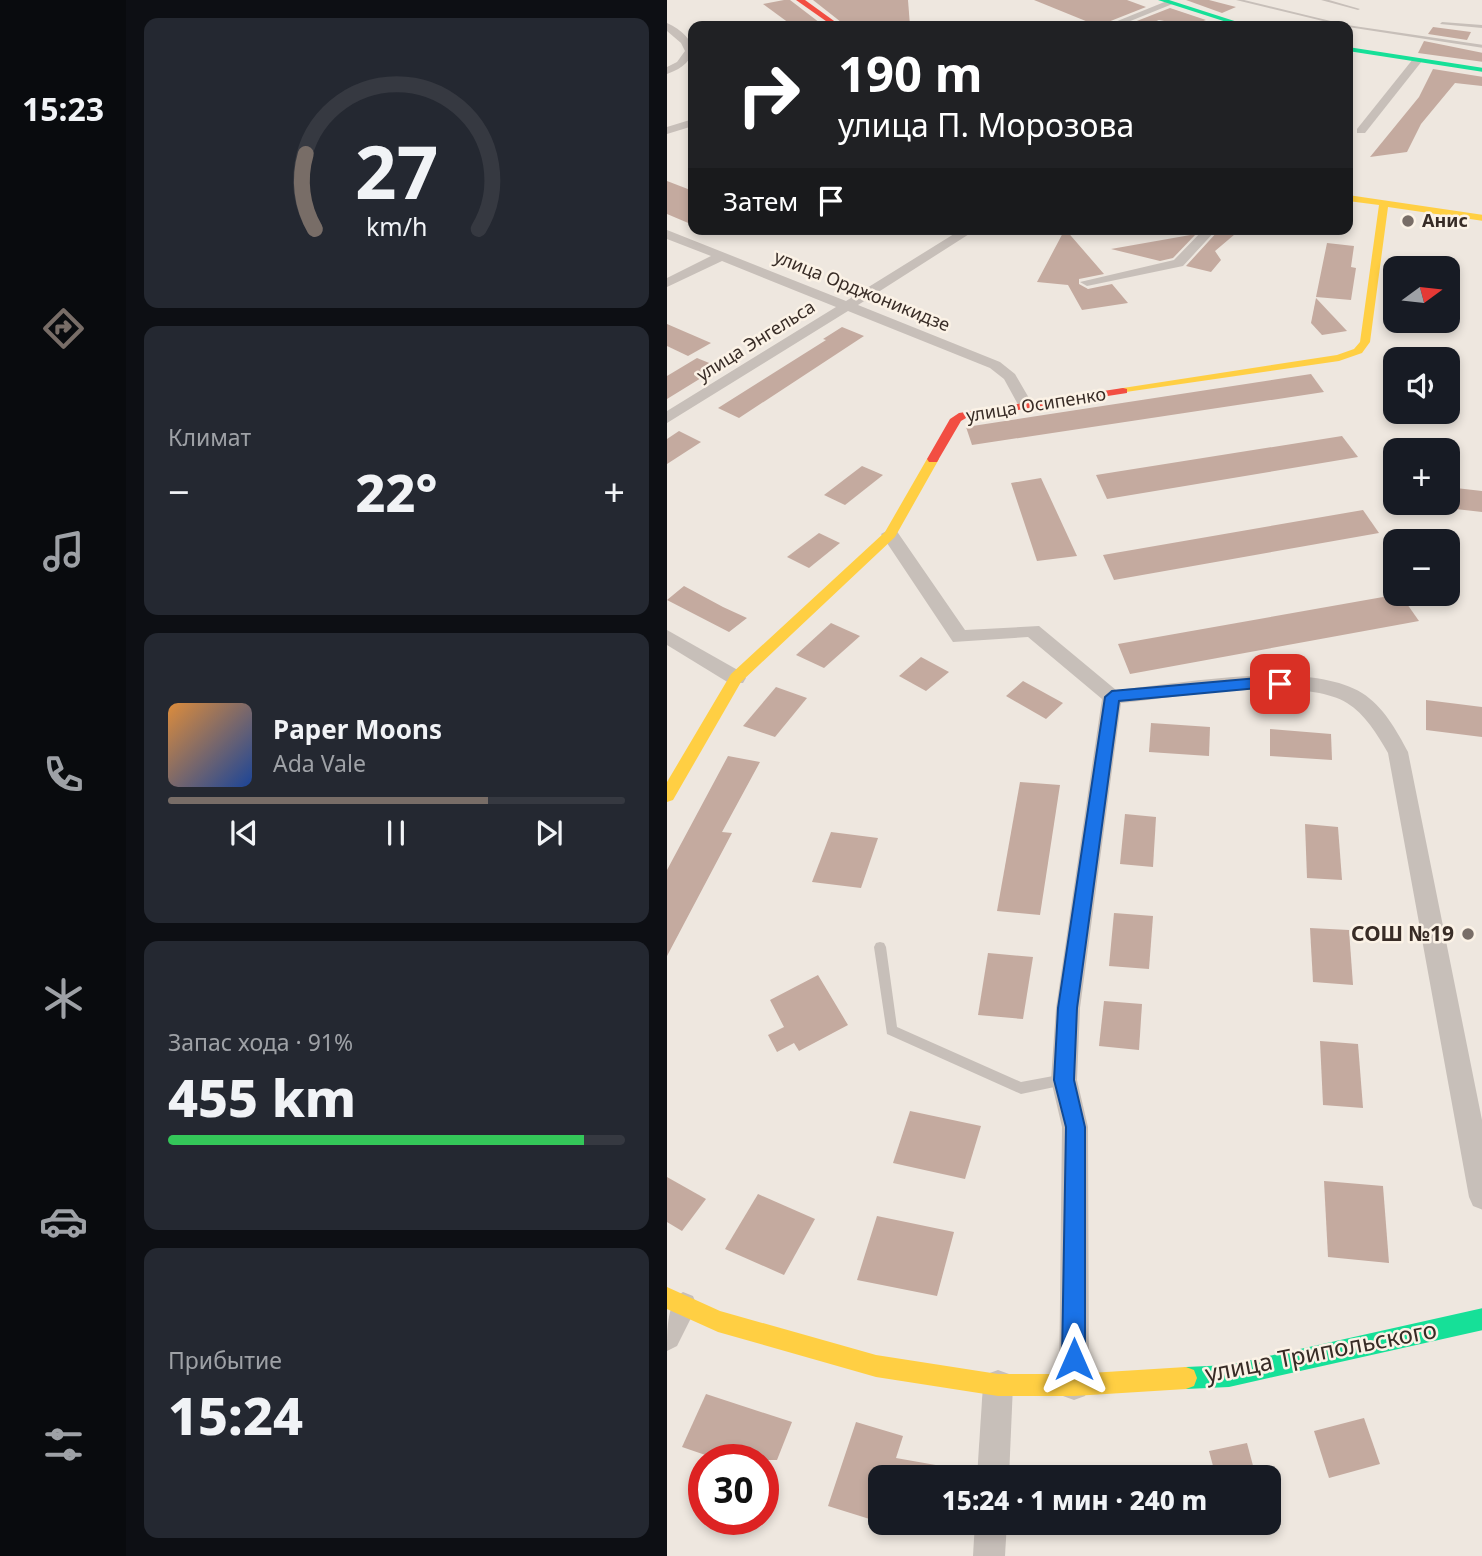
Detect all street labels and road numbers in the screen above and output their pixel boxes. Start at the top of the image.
street label: улица Орджоникидзе [771,244,954,336]
street label: улица Энгельса [692,294,819,386]
street label: улица Осипенко [964,381,1107,427]
street label: улица Трипольского [1202,1312,1439,1389]

